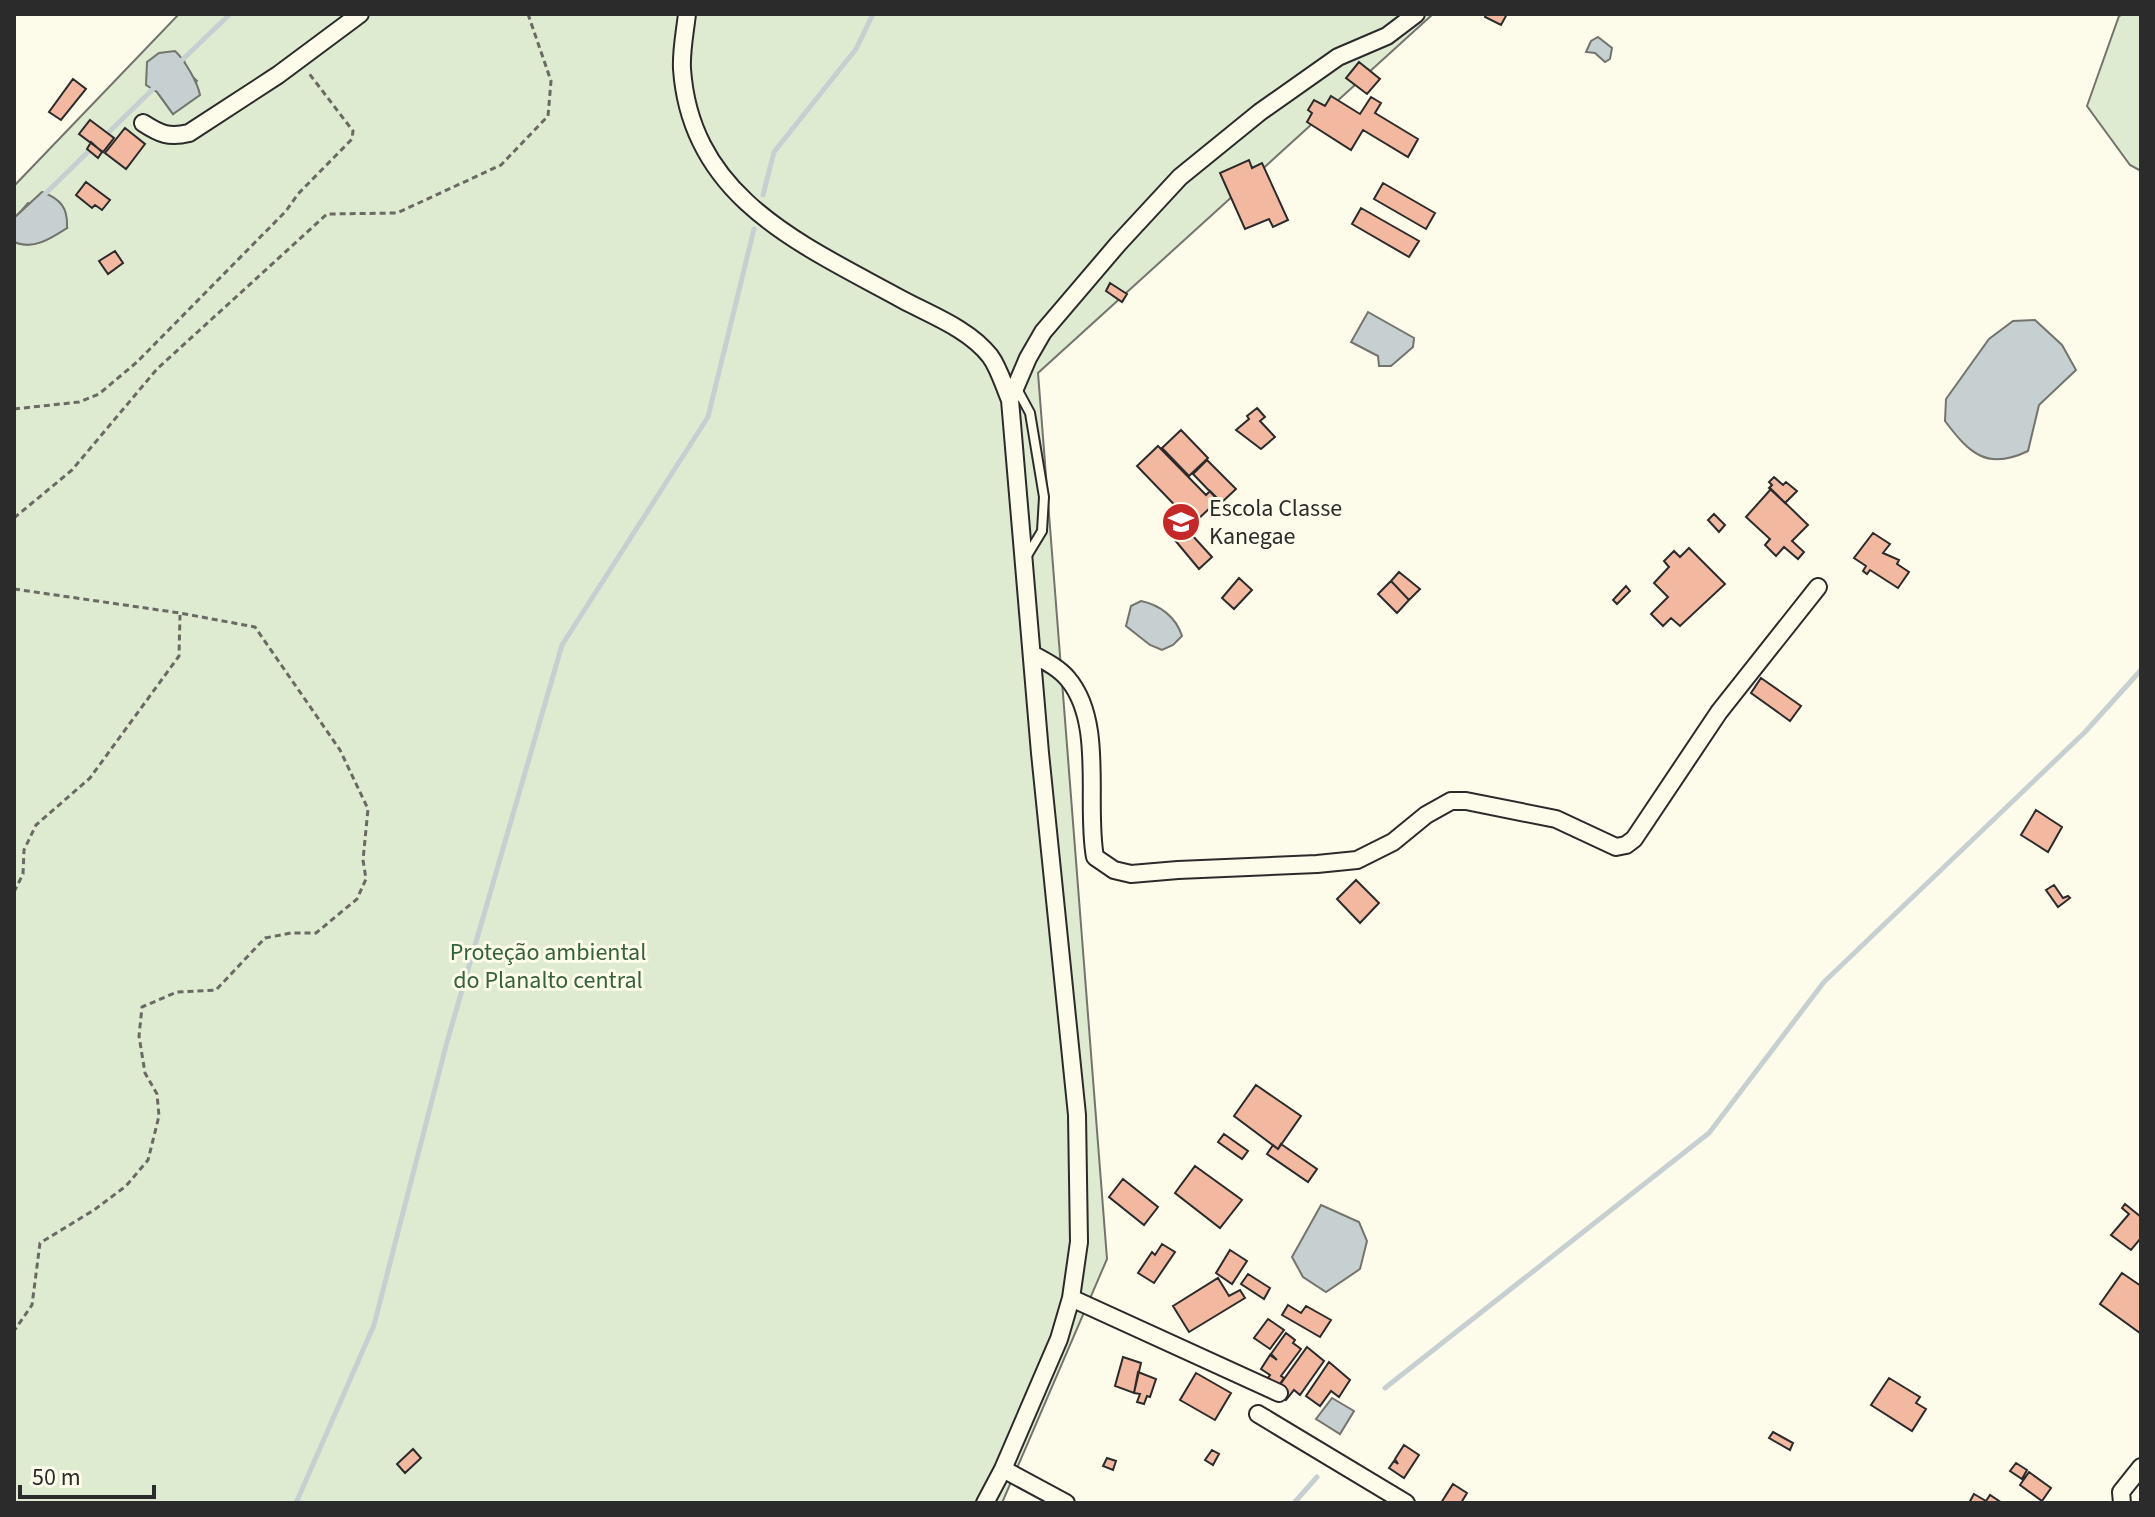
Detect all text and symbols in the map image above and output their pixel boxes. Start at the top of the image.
place label: Escola Classe Kanegae [1209,491,1342,554]
school or university icon: Escola Classe Kanegae [1160,501,1202,543]
park label: Proteção ambiental do Planalto central [450,935,646,998]
scale bar [20,1449,154,1499]
text: 50 m [32,1460,81,1495]

